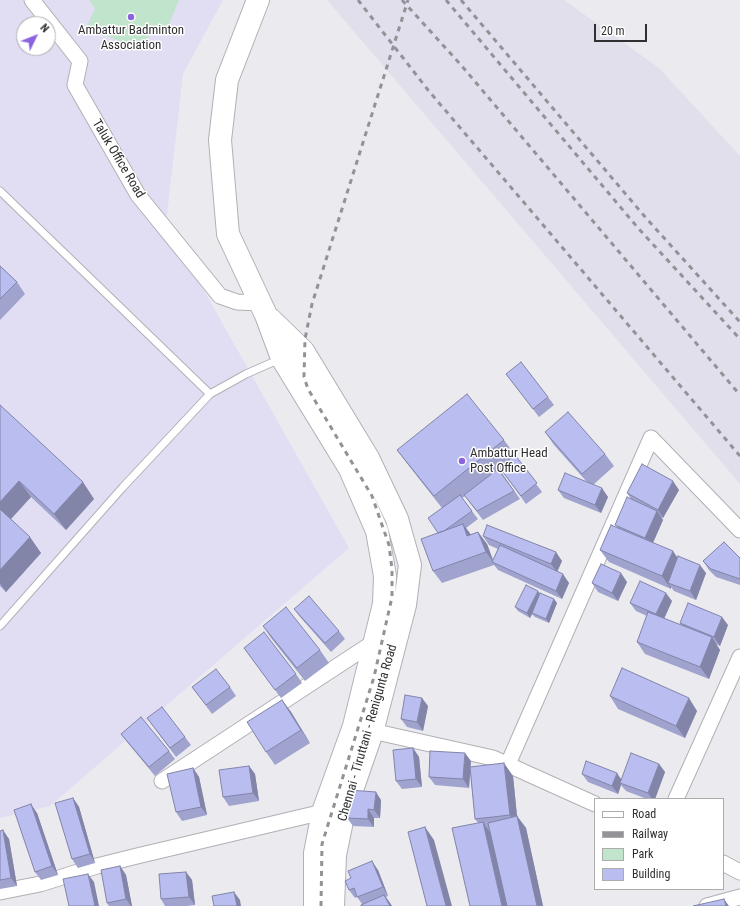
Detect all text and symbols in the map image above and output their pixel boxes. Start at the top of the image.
marker: Ambattur Badminton Association [126,12,136,22]
north arrow [16,16,56,56]
scale bar [596,16,649,42]
text: N [37,21,51,35]
place label: Ambattur Badminton Association [78,23,184,54]
text: 20 m [601,24,625,38]
street label: Taluk Office Road [88,117,148,201]
place label: Ambattur Head Post Office [470,446,548,477]
marker: Ambattur Head Post Office [457,456,467,466]
street label: Chennai - Tiruttani - Renigunta Road [335,643,401,823]
legend [594,798,724,890]
text: Road [632,807,656,821]
text: Railway [632,827,668,841]
text: Park [632,847,653,861]
text: Building [632,867,670,881]

